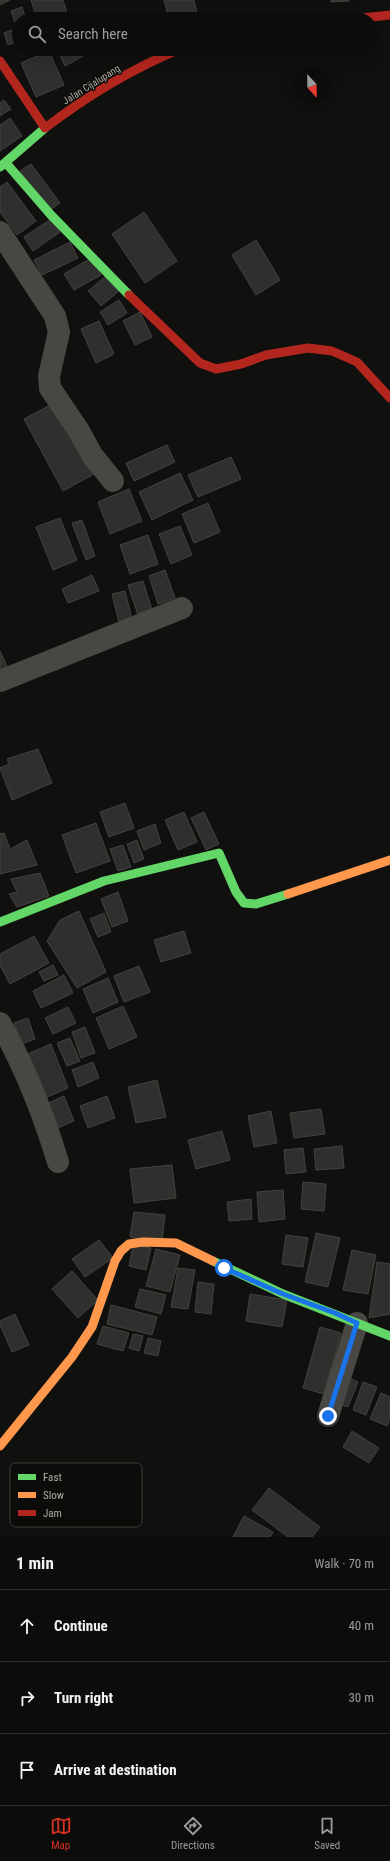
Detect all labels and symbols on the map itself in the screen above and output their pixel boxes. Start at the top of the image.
street label: Jalan Cijalupang [61,62,122,106]
north arrow [294,68,330,104]
route start [215,1259,233,1277]
route end [319,1407,337,1425]
legend [10,1463,142,1527]
text: Fast [43,1471,62,1484]
text: Slow [43,1489,64,1502]
text: Jam [43,1507,62,1520]

